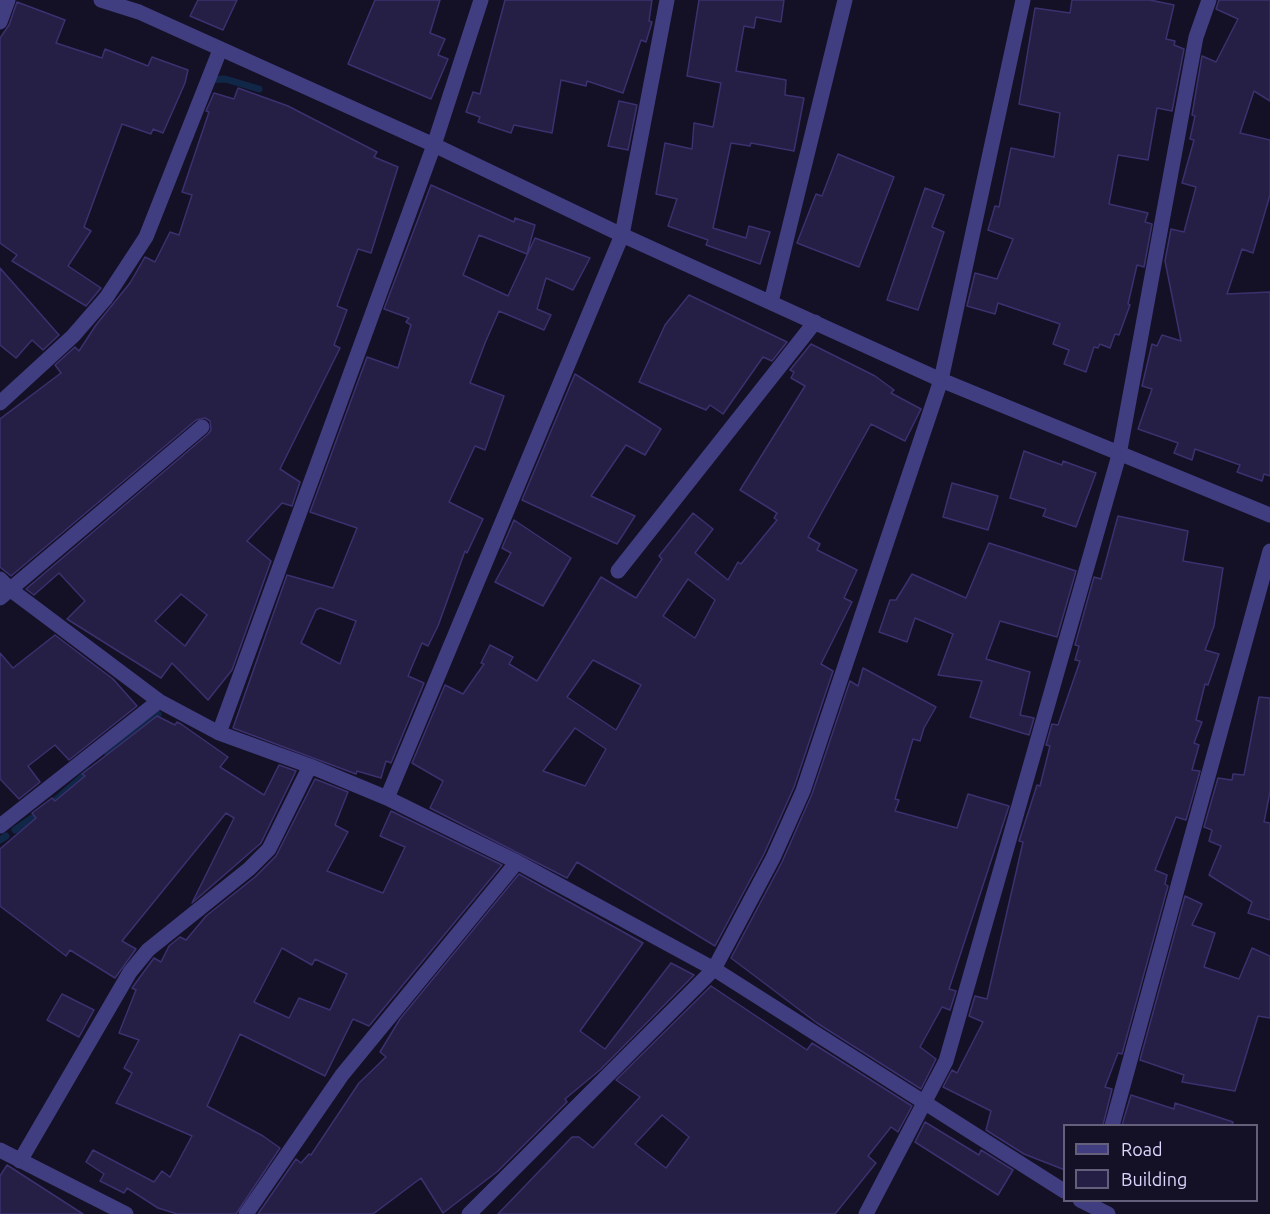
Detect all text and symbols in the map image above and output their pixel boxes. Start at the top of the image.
legend [1063,1124,1258,1202]
text: Road [1121,1139,1163,1159]
text: Building [1121,1169,1187,1189]

